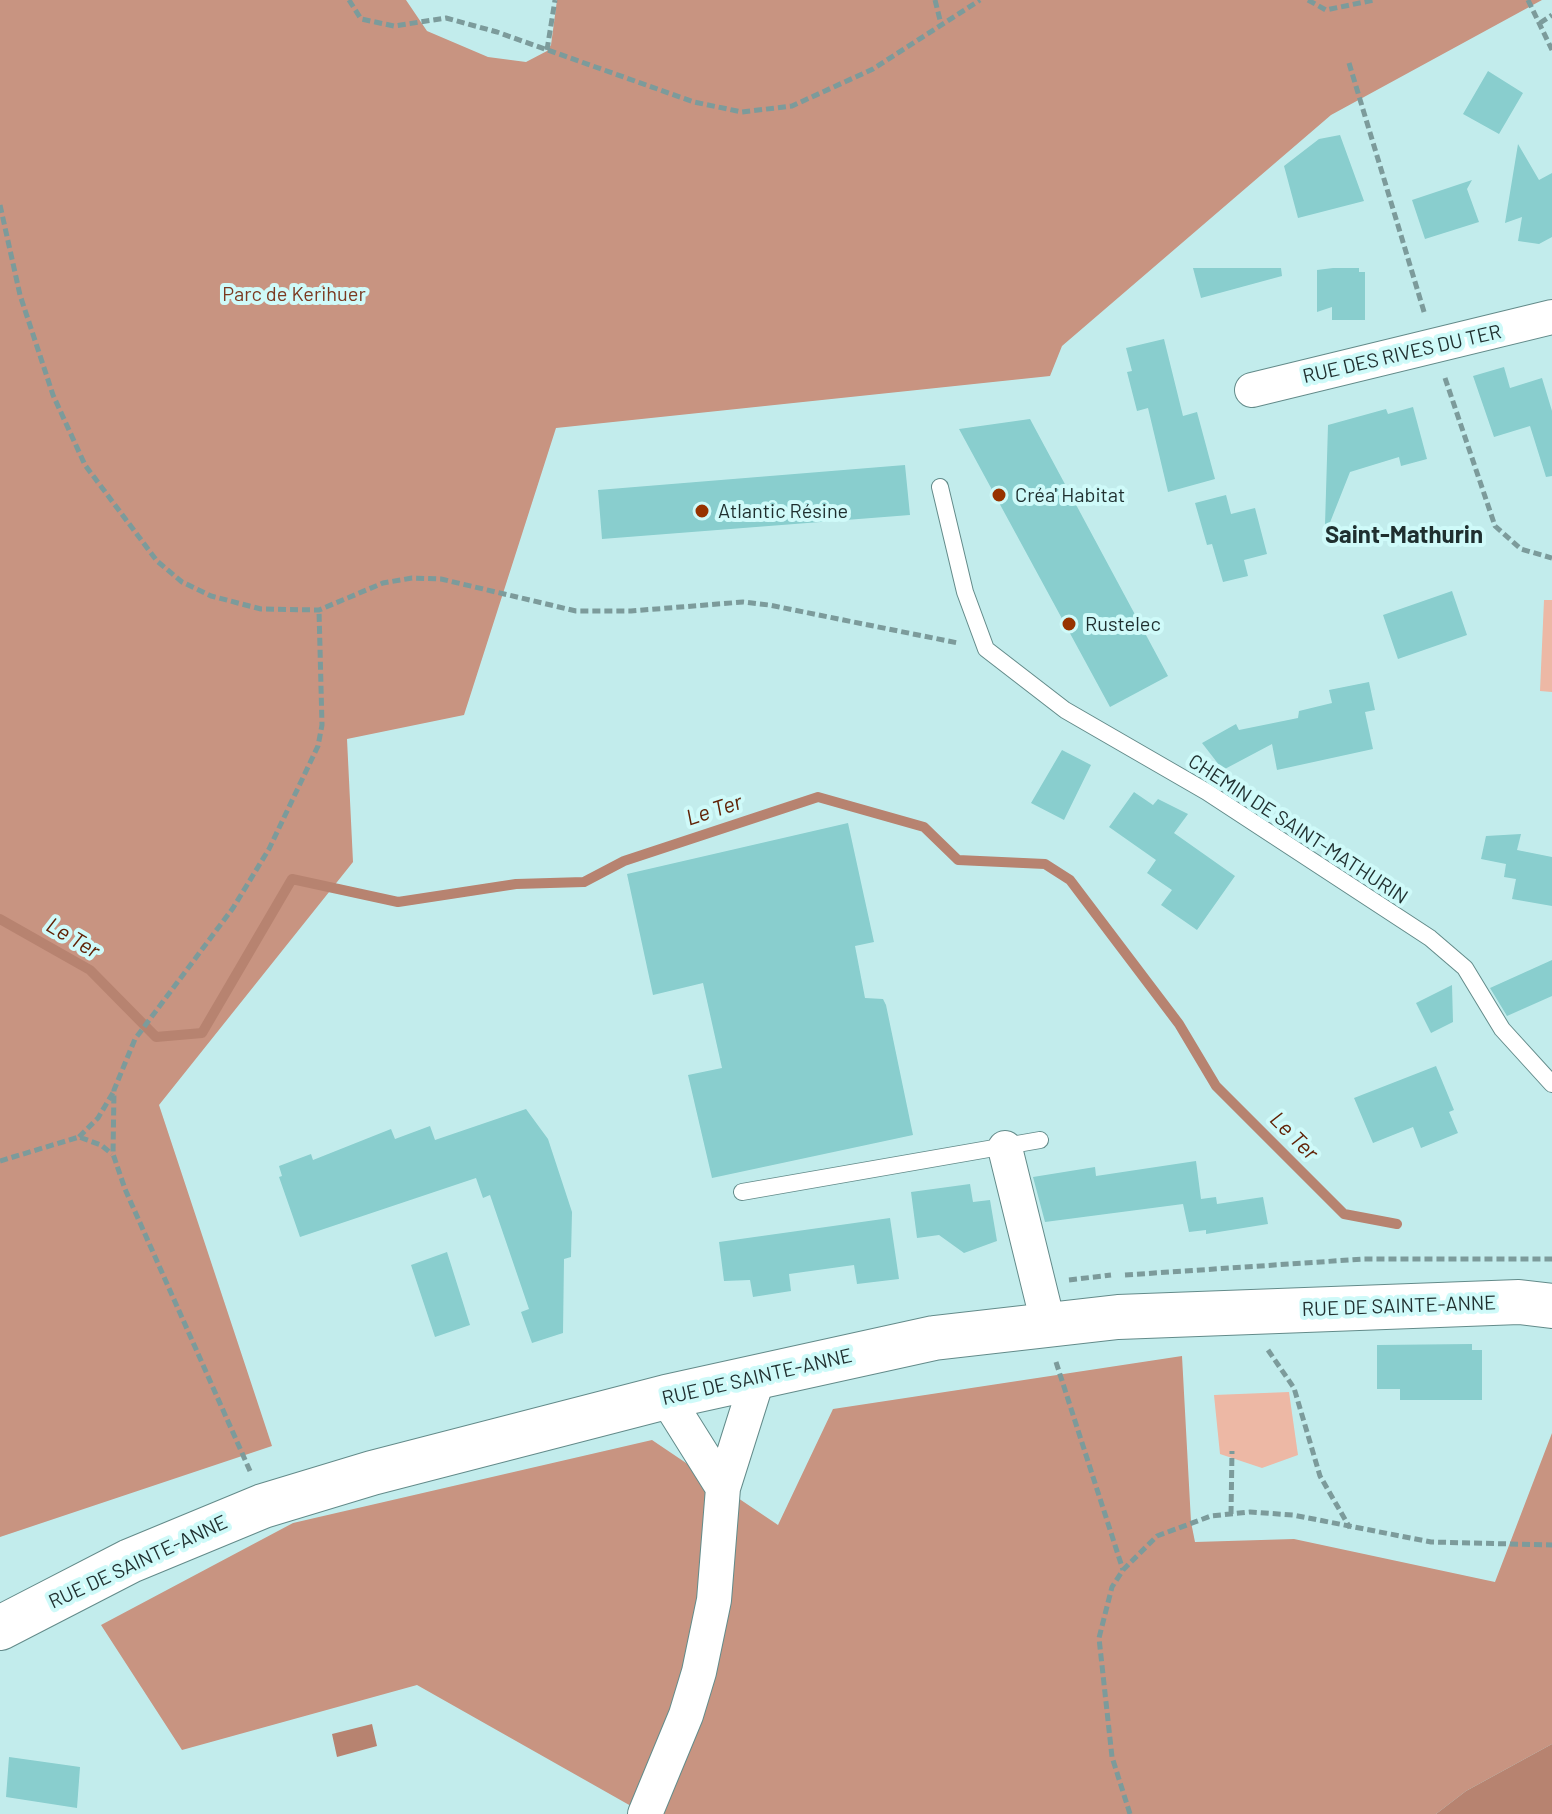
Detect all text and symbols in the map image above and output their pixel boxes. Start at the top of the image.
park label: Parc de Kerihuer [222,282,366,306]
street label: RUE DES RIVES DU TER [1300,319,1504,389]
place label: Créa' Habitat [1015,483,1125,507]
marker: Créa' Habitat [990,486,1008,504]
place label: Atlantic Résine [718,499,848,523]
marker: Atlantic Résine [693,502,711,520]
district label: Saint-Mathurin [1325,521,1483,549]
place label: Rustelec [1085,612,1161,636]
marker: Rustelec [1060,615,1078,633]
street label: CHEMIN DE SAINT-MATHURIN [1184,749,1412,909]
water label: Le Ter [683,789,745,831]
water label: Le Ter [42,912,104,964]
water label: Le Ter [1264,1106,1324,1166]
street label: RUE DE SAINTE-ANNE [1301,1291,1497,1321]
street label: RUE DE SAINTE-ANNE [660,1343,854,1411]
street label: RUE DE SAINTE-ANNE [45,1510,231,1614]

